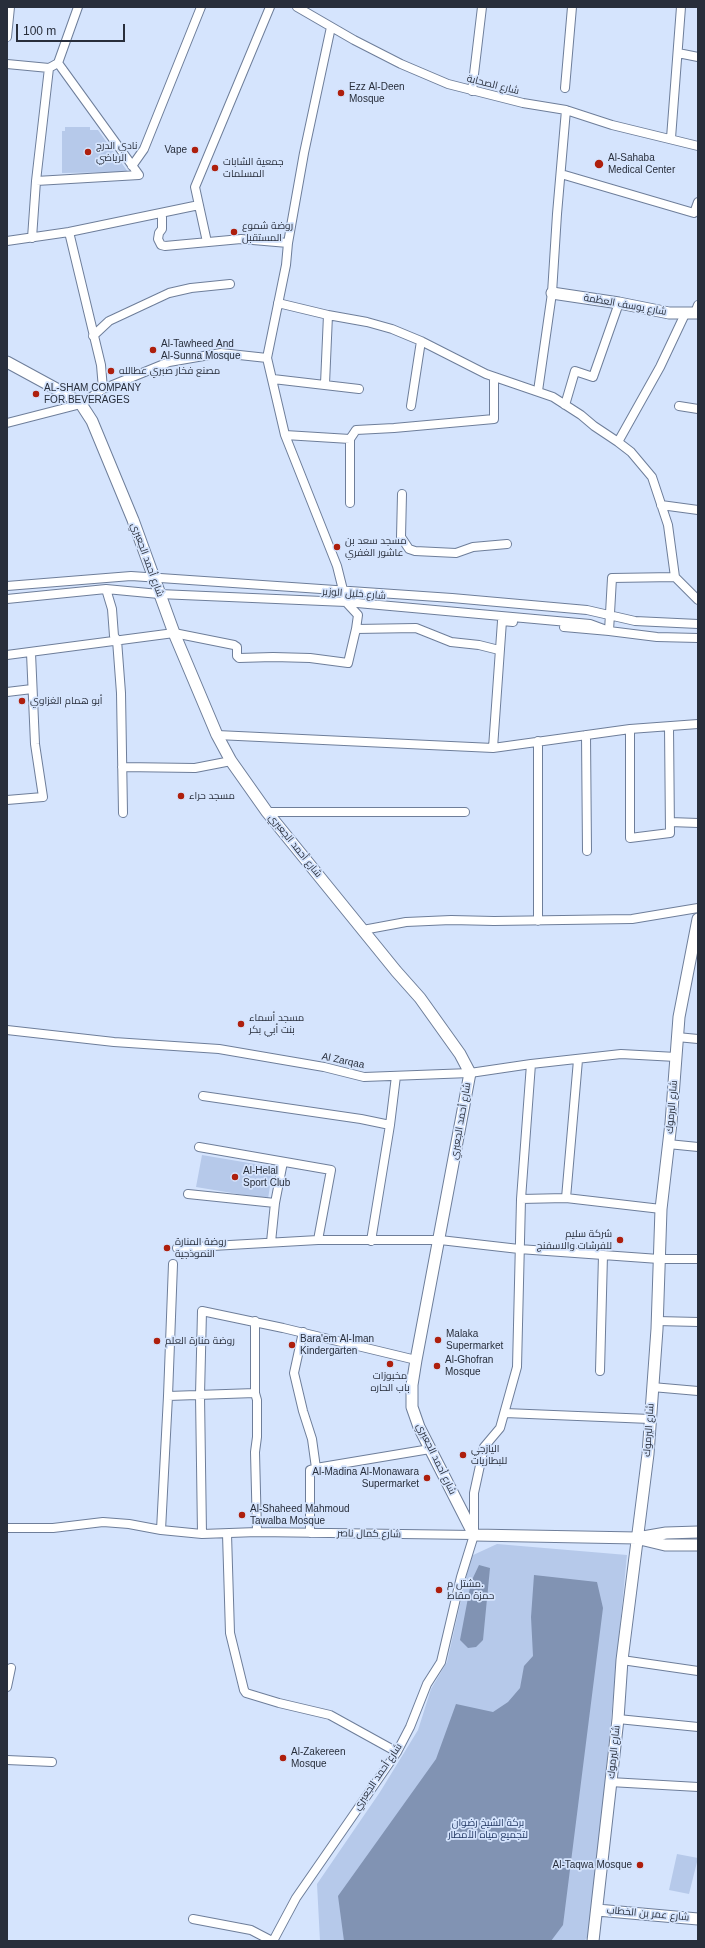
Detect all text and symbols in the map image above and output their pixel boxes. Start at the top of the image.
scale bar [18,16,127,42]
text: 100 m [23,24,56,38]
street label: شارع الصحابة [466,73,520,97]
place label: Ezz Al-Deen Mosque [349,81,405,104]
marker: Ezz Al-Deen Mosque [336,88,346,98]
place label: نادي الدرج الرياضي [96,140,137,164]
place label: Vape [164,144,187,156]
marker: Vape [190,145,200,155]
marker: نادي الدرج الرياضي [83,147,93,157]
place label: Al-Sahaba Medical Center [608,152,675,176]
place label: جمعية الشابات المسلمات [223,156,284,180]
marker: Al-Sahaba Medical Center [593,158,605,170]
marker: جمعية الشابات المسلمات [210,163,220,173]
place label: روضة شموع المستقبل [242,220,293,244]
marker: روضة شموع المستقبل [229,227,239,237]
street label: شارع يوسف العظمة [583,292,667,318]
place label: Al-Tawheed And Al-Sunna Mosque [161,338,240,362]
marker: Al-Tawheed And Al-Sunna Mosque [148,345,158,355]
place label: مصنع فخار صبري عطالله [119,365,220,377]
marker: مصنع فخار صبري عطالله [106,366,116,376]
place label: AL-SHAM COMPANY FOR BEVERAGES [44,382,141,406]
marker: AL-SHAM COMPANY FOR BEVERAGES [31,389,41,399]
street label: شارع أحمد الجعبري [128,521,166,599]
place label: مسجد سعد بن عاشور الغفري [345,535,407,558]
marker: مسجد سعد بن عاشور الغفري [332,542,342,552]
street label: شارع خليل الوزير [322,586,386,602]
place label: أبو همام الغزاوي [30,695,103,707]
marker: أبو همام الغزاوي [17,696,27,706]
place label: مسجد حراء [189,790,235,802]
marker: مسجد حراء [176,791,186,801]
street label: شارع أحمد الجعبري [266,812,324,880]
place label: مسجد أسماء بنت أبي بكر [249,1012,304,1036]
marker: مسجد أسماء بنت أبي بكر [236,1019,246,1029]
street label: Al Zarqaa [321,1051,365,1071]
street label: شارع اليرموك [664,1080,680,1134]
street label: شارع أحمد الجعبري [448,1082,474,1160]
place label: Al-Helal Sport Club [243,1165,290,1188]
marker: Al-Helal Sport Club [230,1172,240,1182]
place label: شركة سليم للفرشات والاسفنج [536,1228,612,1252]
marker: شركة سليم للفرشات والاسفنج [615,1235,625,1245]
place label: روضة المنارة النموذجية [175,1236,226,1260]
marker: روضة المنارة النموذجية [162,1243,172,1253]
place label: Malaka Supermarket [446,1328,503,1352]
place label: Bara'em Al-Iman Kindergarten [300,1333,374,1356]
place label: روضة منارة العلم [165,1335,235,1347]
marker: Malaka Supermarket [433,1335,443,1345]
marker: روضة منارة العلم [152,1336,162,1346]
marker: Bara'em Al-Iman Kindergarten [287,1340,297,1350]
place label: Al-Ghofran Mosque [445,1354,493,1378]
marker: مخبوزات باب الحاره [385,1359,395,1369]
marker: Al-Ghofran Mosque [432,1361,442,1371]
place label: مخبوزات باب الحاره [370,1370,410,1394]
street label: شارع اليرموك [641,1403,657,1457]
street label: شارع أحمد الجعبري [414,1421,458,1497]
place label: اليازجي للبطاريات [471,1443,507,1466]
marker: اليازجي للبطاريات [458,1450,468,1460]
place label: Al-Madina Al-Monawara Supermarket [312,1466,419,1490]
marker: Al-Madina Al-Monawara Supermarket [422,1473,432,1483]
place label: Al-Shaheed Mahmoud Tawalba Mosque [250,1503,350,1526]
marker: Al-Shaheed Mahmoud Tawalba Mosque [237,1510,247,1520]
street label: شارع كمال ناصر [337,1527,401,1541]
place label: مشتل م. حمزة مقاط [447,1578,494,1602]
marker: مشتل م. حمزة مقاط [434,1585,444,1595]
street label: شارع اليرموك [605,1725,623,1779]
street label: شارع أحمد الجعبري [351,1741,405,1813]
place label: Al-Zakereen Mosque [291,1746,345,1770]
marker: Al-Zakereen Mosque [278,1753,288,1763]
park label: بركة الشيخ رضوان لتجميع مياه الأمطار [448,1817,528,1840]
place label: Al-Taqwa Mosque [553,1859,632,1871]
marker: Al-Taqwa Mosque [635,1860,645,1870]
street label: شارع عمر بن الخطاب [606,1904,690,1924]

